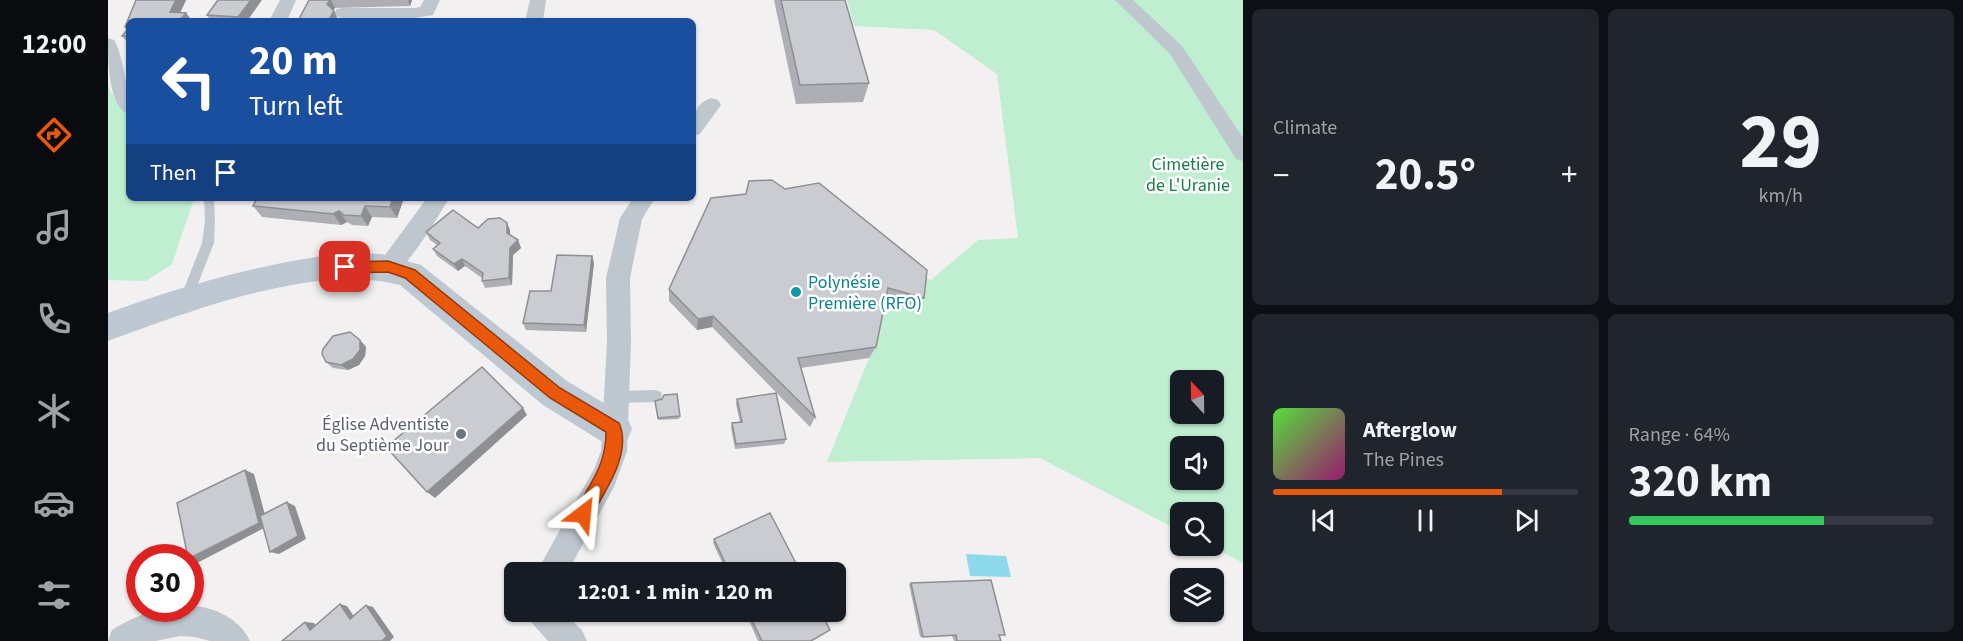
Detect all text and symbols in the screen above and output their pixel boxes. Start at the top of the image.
text: 12:00 [21,25,87,64]
text: 20 m [249,31,338,91]
icon: left [150,42,228,120]
text: Turn left [249,87,343,126]
text: 29 [1740,87,1822,198]
icon: directions [33,114,75,156]
text: Climate [1273,114,1337,142]
text: 20.5° [1375,143,1476,207]
park label: Cimetière de L'Uranie [1146,152,1230,198]
text: − [1273,152,1289,199]
text: + [1561,152,1578,199]
icon: arrive [209,156,242,189]
text: Then [150,157,197,189]
text: km/h [1759,182,1803,210]
icon: music [33,206,75,248]
pin [319,241,370,292]
icon: arrive [328,250,361,283]
place label: Polynésie Première (RFO) [808,270,922,316]
marker: Polynésie Première (RFO) [789,285,803,299]
icon: phone [33,298,75,340]
north arrow [1170,370,1224,424]
map controls [1170,370,1224,622]
icon: climate [33,390,75,432]
place label: Église Adventiste du Septième Jour [316,412,450,458]
text: Afterglow [1363,414,1457,446]
text: Range · 64% [1629,421,1730,449]
marker: Église Adventiste du Septième Jour [454,427,468,441]
button: sound [1170,436,1224,490]
text: The Pines [1363,446,1444,474]
text: 320 km [1629,450,1772,514]
icon: car [33,482,75,524]
position arrow [551,482,615,546]
button: search [1170,502,1224,556]
icon: previous [1307,504,1340,537]
icon: pause [1409,504,1442,537]
icon: next [1510,504,1543,537]
speed limit sign: 30 [126,544,204,622]
button: layers [1170,568,1224,622]
icon: filters [33,574,75,616]
text: 12:01 · 1 min · 120 m [577,576,773,608]

